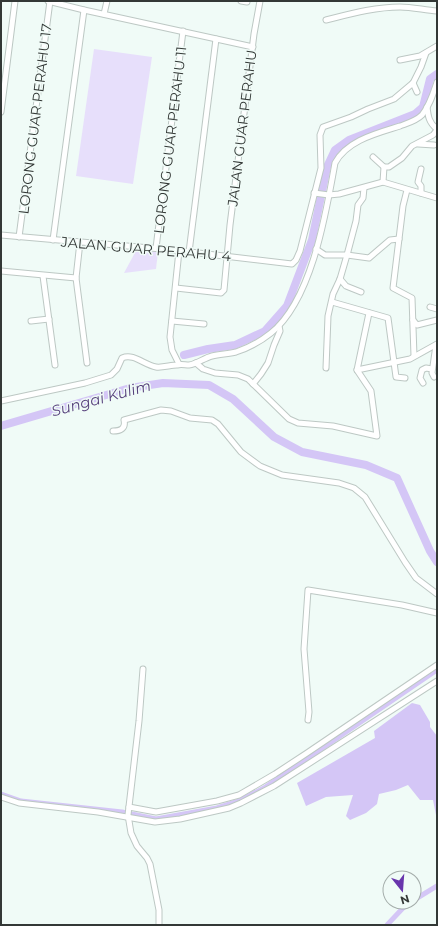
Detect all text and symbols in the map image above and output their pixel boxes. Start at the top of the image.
street label: LORONG GUAR PERAHU 17 [14,23,56,215]
street label: LORONG GUAR PERAHU 11 [150,45,190,235]
street label: JALAN GUAR PERAHU [223,49,261,208]
street label: JALAN GUAR PERAHU 4 [59,233,232,265]
water label: Sungai Kulim [49,376,153,420]
north arrow [382,870,422,910]
text: N [399,892,411,908]

